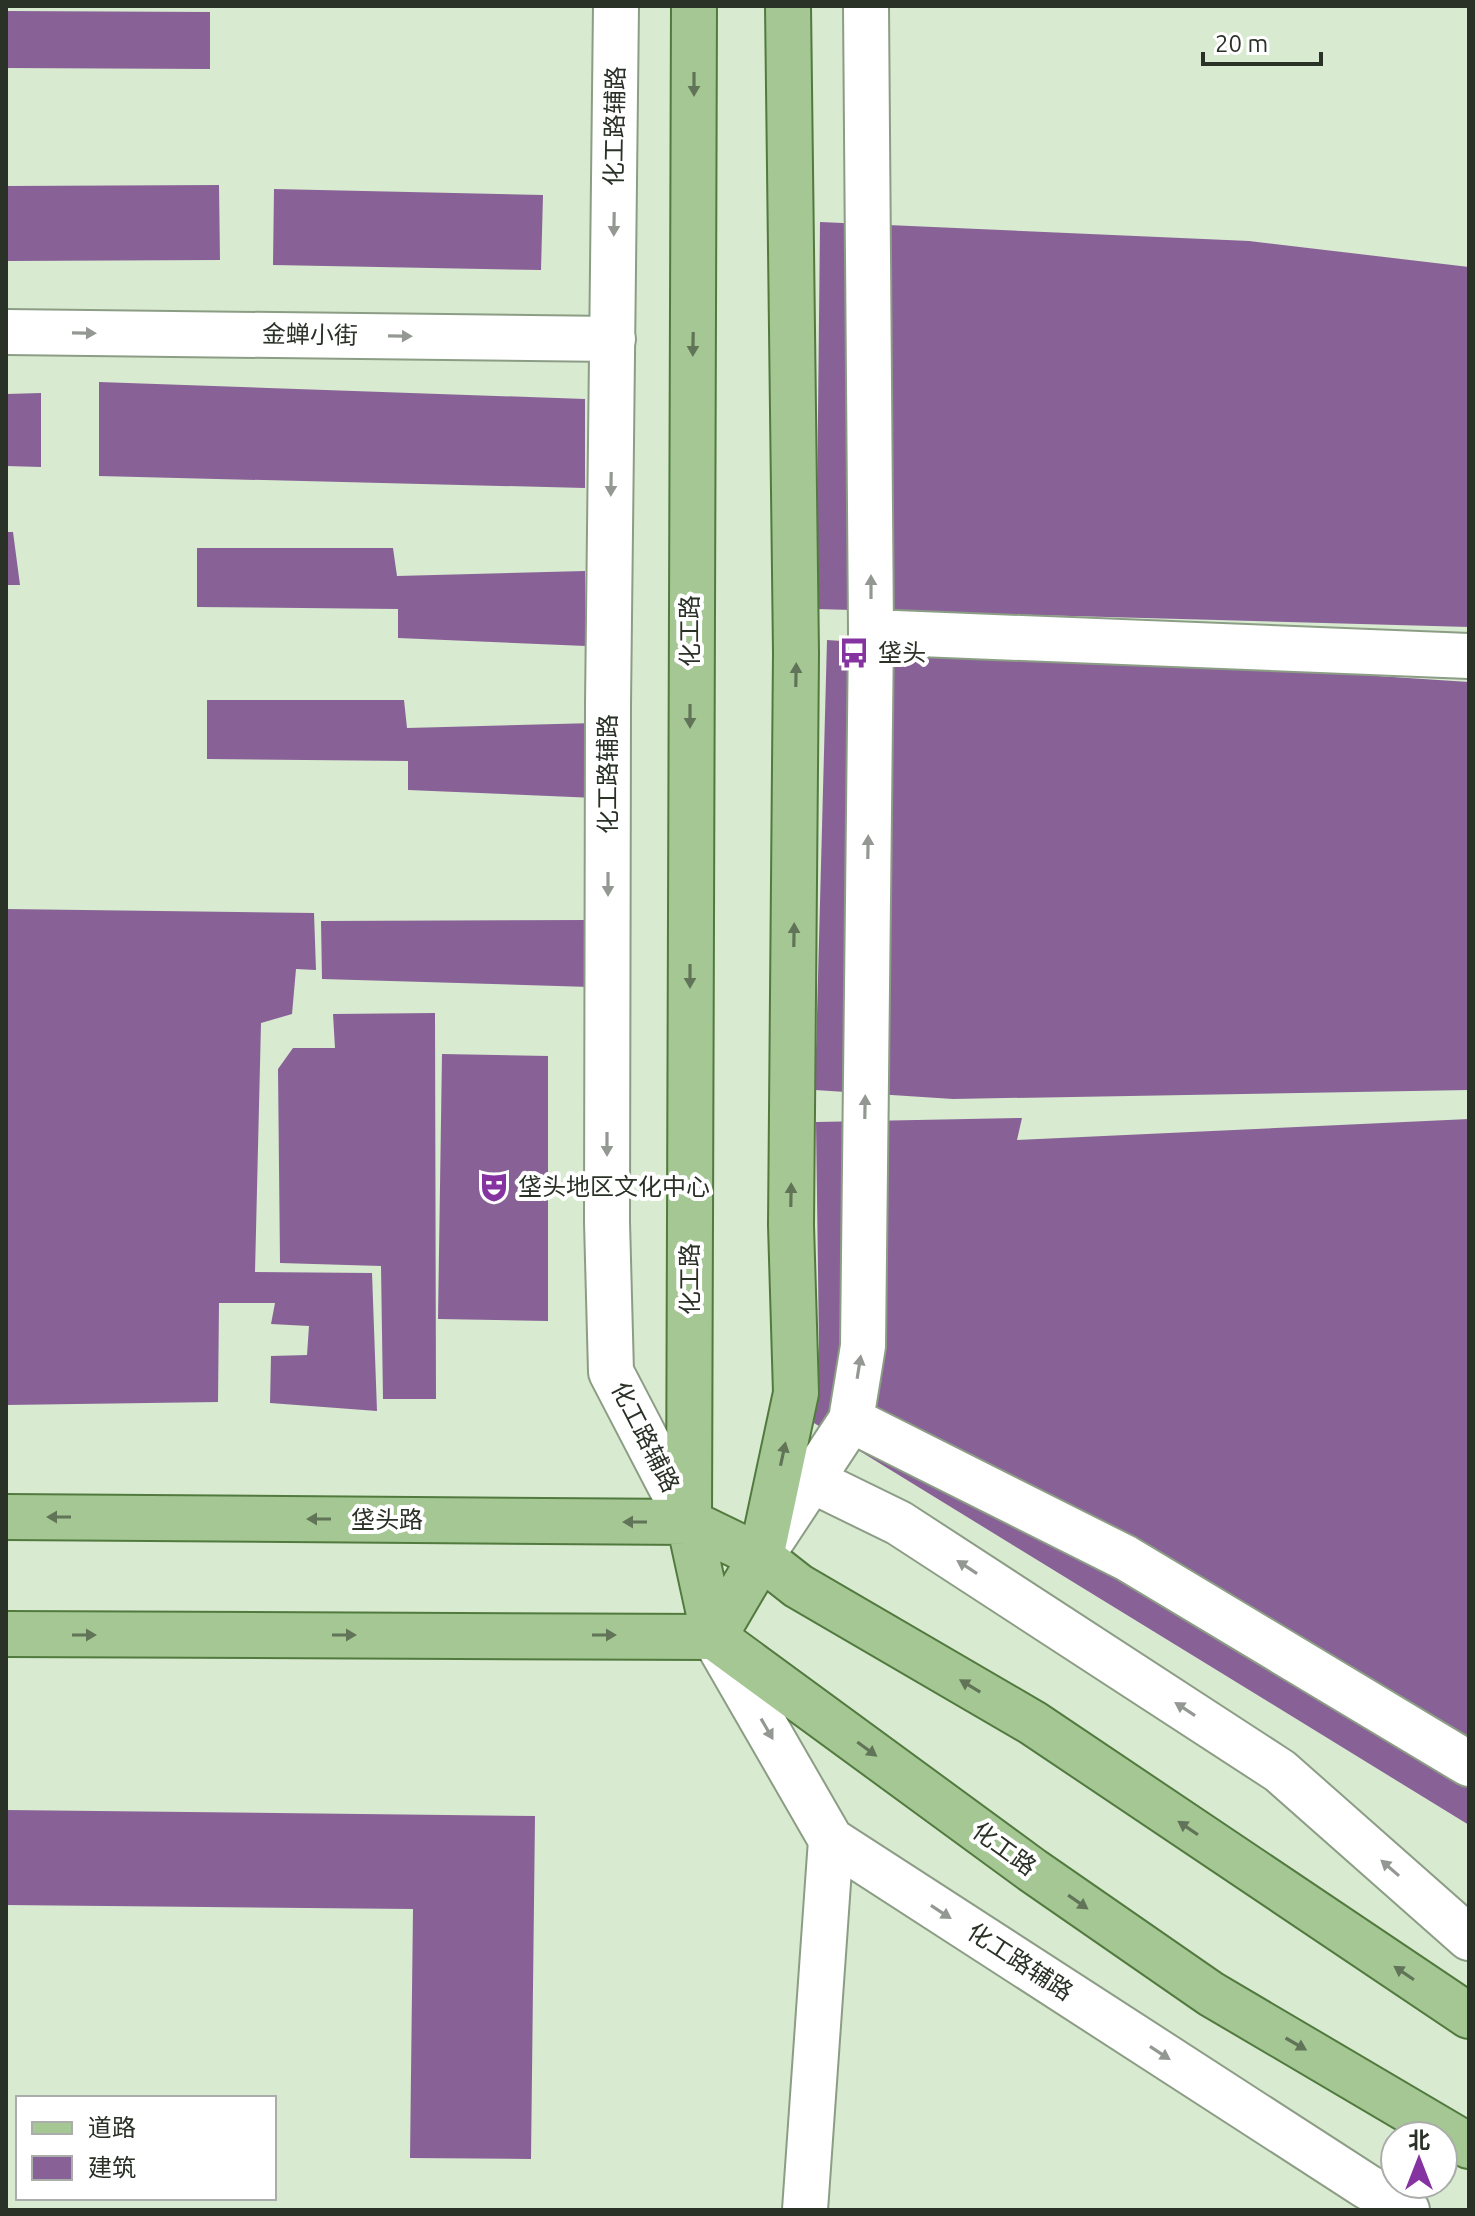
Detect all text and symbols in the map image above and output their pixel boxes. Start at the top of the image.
scale bar [1203,16,1321,66]
text: 20 m [1215,30,1268,57]
street label: 化工路辅路 [600,66,629,186]
one-way arrow [688,72,700,97]
one-way arrow [608,212,620,237]
street label: 金蝉小街 [262,320,358,349]
one-way arrow [72,326,97,339]
one-way arrow [388,330,413,342]
one-way arrow [687,332,699,357]
one-way arrow [605,472,617,497]
one-way arrow [864,574,877,599]
street label: 化工路 [676,595,703,667]
bus stop icon: 垡头 [837,636,871,670]
place label: 垡头 [878,639,926,666]
one-way arrow [790,662,802,687]
one-way arrow [684,704,696,729]
street label: 化工路辅路 [594,714,621,834]
one-way arrow [862,834,875,859]
one-way arrow [602,872,614,897]
one-way arrow [787,922,800,947]
one-way arrow [684,964,696,989]
one-way arrow [859,1094,872,1119]
one-way arrow [601,1132,613,1157]
theatre icon: 垡头地区文化中心 [477,1170,511,1204]
place label: 垡头地区文化中心 [518,1173,710,1200]
one-way arrow [785,1182,797,1207]
street label: 化工路 [676,1243,703,1315]
one-way arrow [854,1354,866,1379]
street label: 化工路辅路 [606,1377,685,1496]
one-way arrow [777,1441,790,1466]
street label: 垡头路 [351,1506,423,1533]
one-way arrow [46,1511,71,1524]
one-way arrow [306,1513,331,1526]
one-way arrow [622,1516,647,1528]
one-way arrow [956,1560,977,1575]
one-way arrow [72,1629,97,1641]
one-way arrow [332,1629,357,1641]
one-way arrow [592,1629,617,1642]
one-way arrow [959,1679,981,1693]
one-way arrow [1174,1701,1195,1716]
one-way arrow [760,1718,774,1740]
one-way arrow [857,1741,878,1756]
street label: 化工路 [967,1817,1041,1881]
one-way arrow [1177,1821,1199,1836]
one-way arrow [1380,1859,1399,1877]
one-way arrow [1067,1894,1088,1909]
one-way arrow [930,1904,952,1918]
street label: 化工路辅路 [963,1918,1078,2006]
one-way arrow [1393,1966,1415,1980]
one-way arrow [1284,2037,1307,2051]
one-way arrow [1149,2045,1170,2060]
legend [16,2096,276,2200]
text: 道路 [88,2114,136,2141]
north arrow [1379,2120,1459,2200]
text: 北 [1408,2127,1430,2152]
text: 建筑 [88,2154,136,2181]

